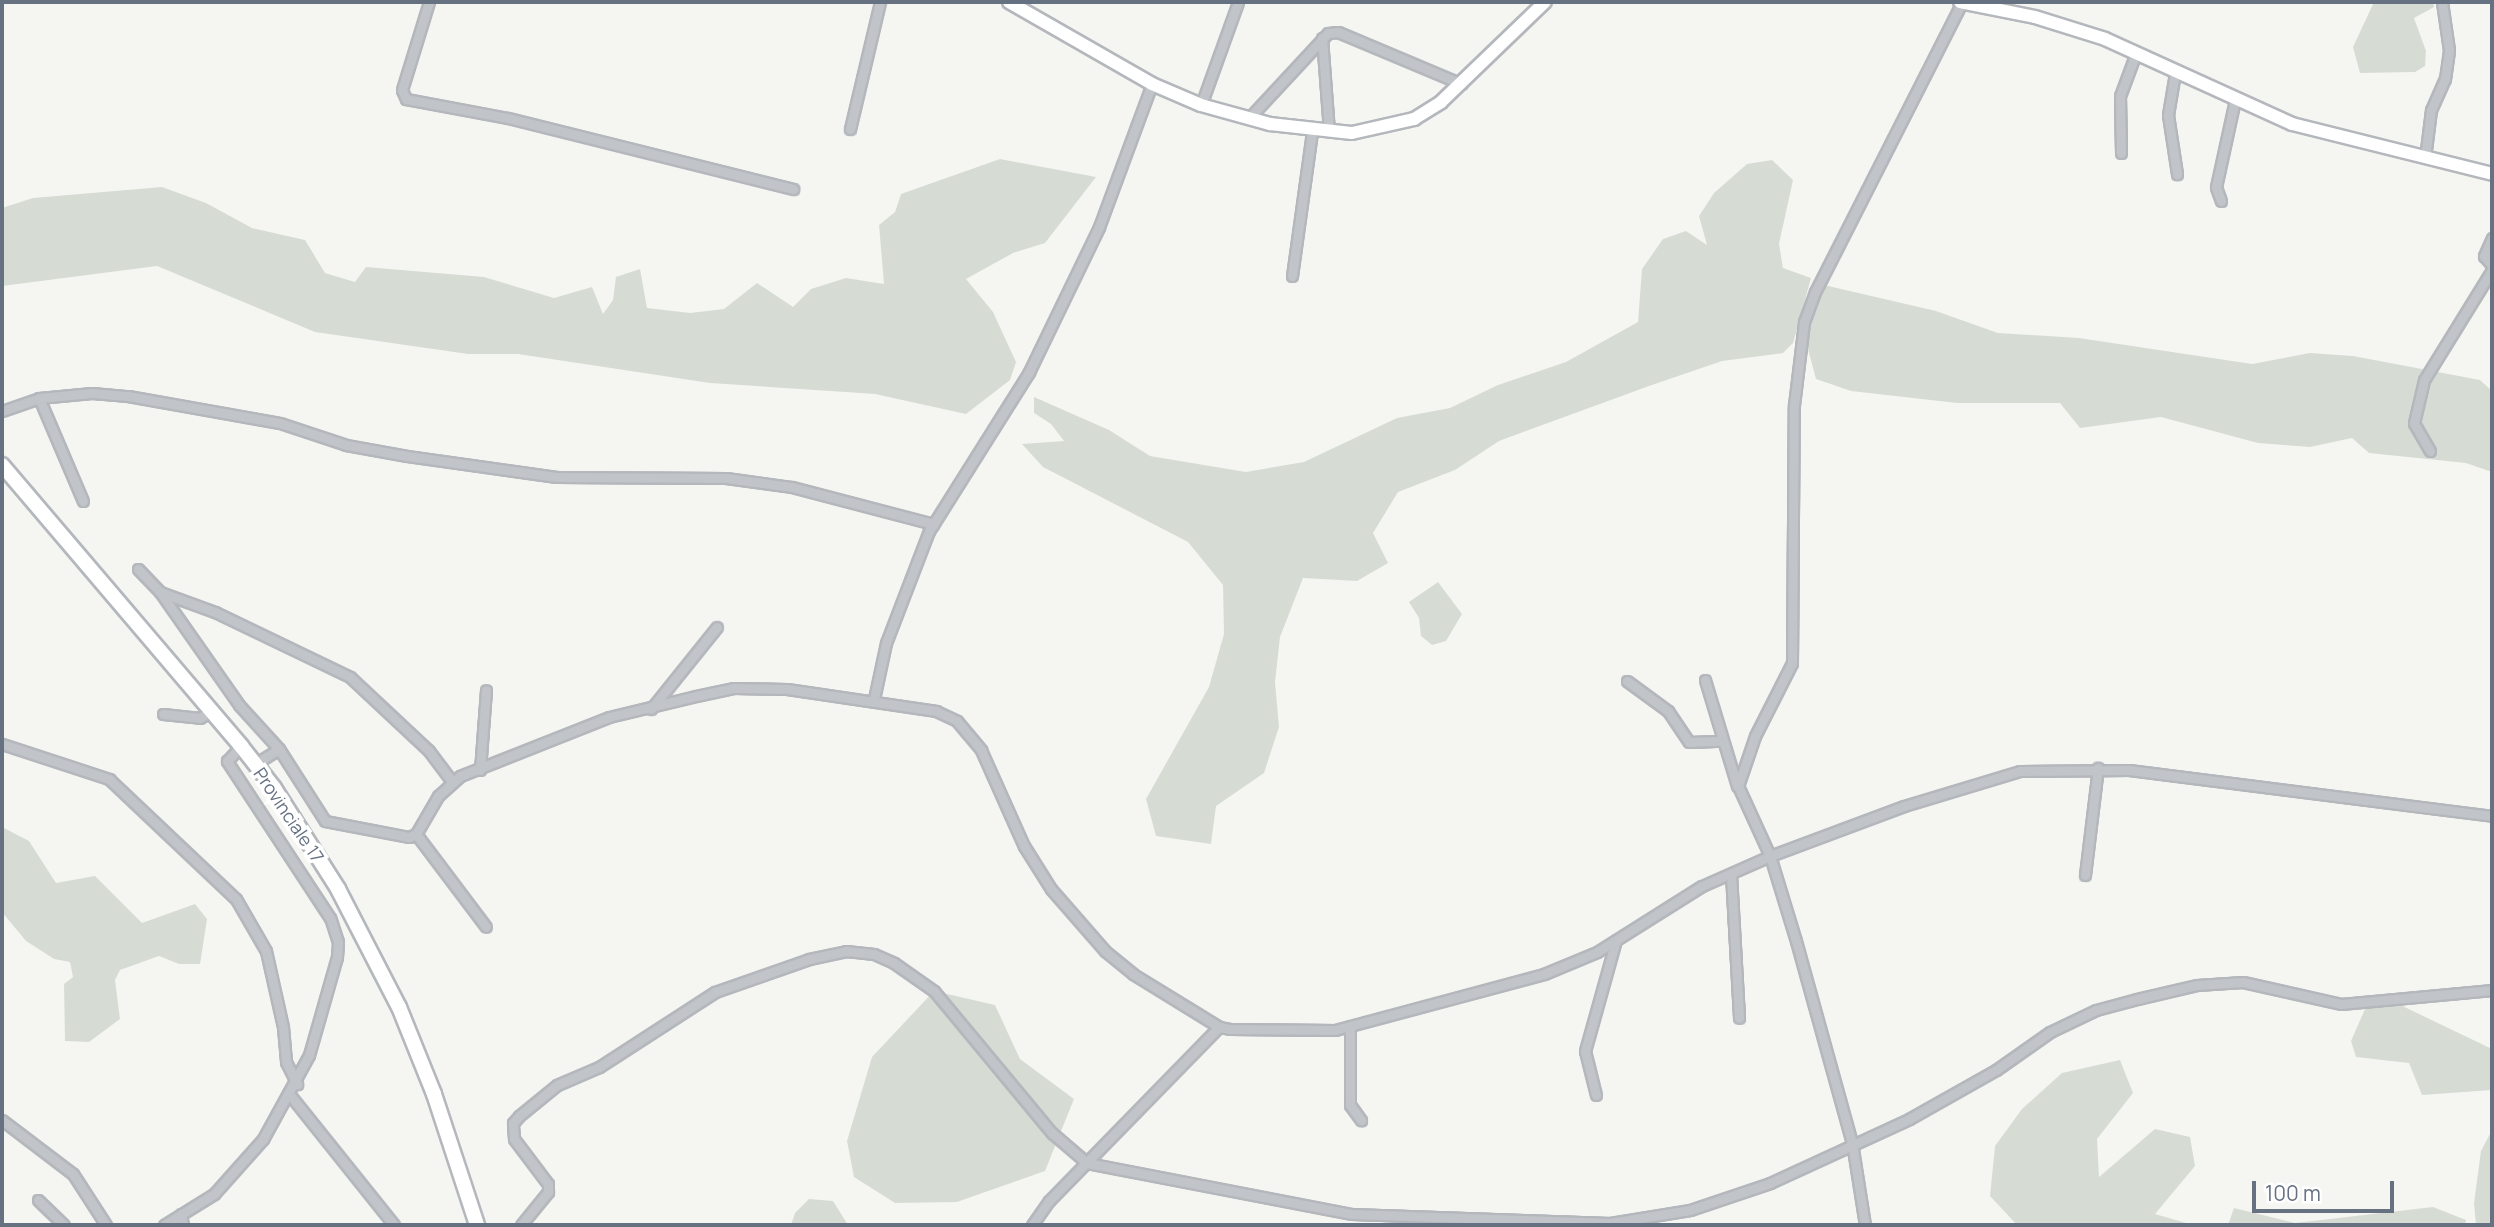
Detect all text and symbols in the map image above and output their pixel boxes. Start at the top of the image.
street label: Provinciale 17 [249,763,329,867]
scale bar [2256,1168,2398,1212]
text: 100 m [2265,1179,2321,1207]

